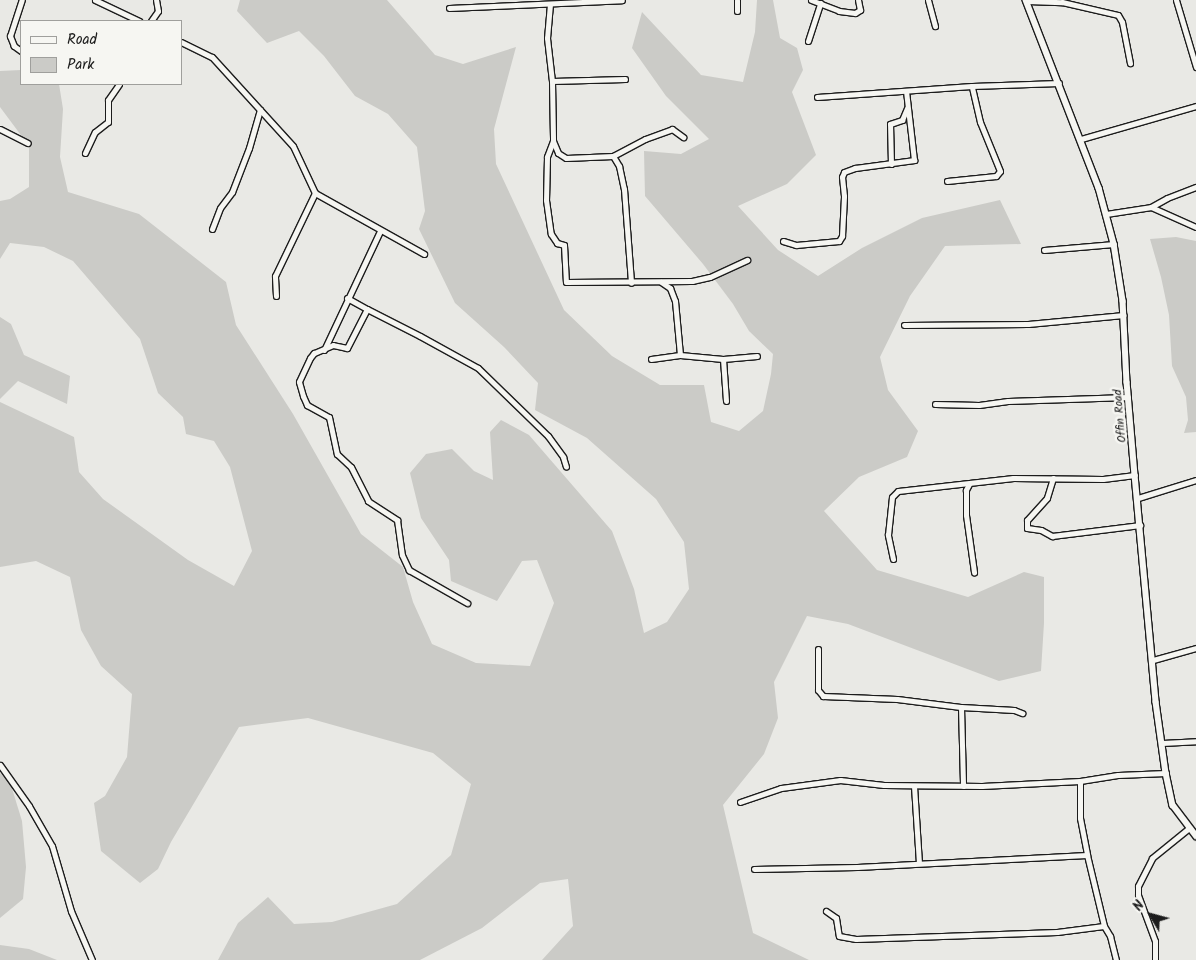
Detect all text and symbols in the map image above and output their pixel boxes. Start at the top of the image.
legend [20,20,182,85]
text: Road [67,28,97,52]
text: Park [67,53,94,77]
street label: Offin Road [1110,389,1130,443]
north arrow [1126,890,1176,940]
text: N [1128,896,1150,916]

